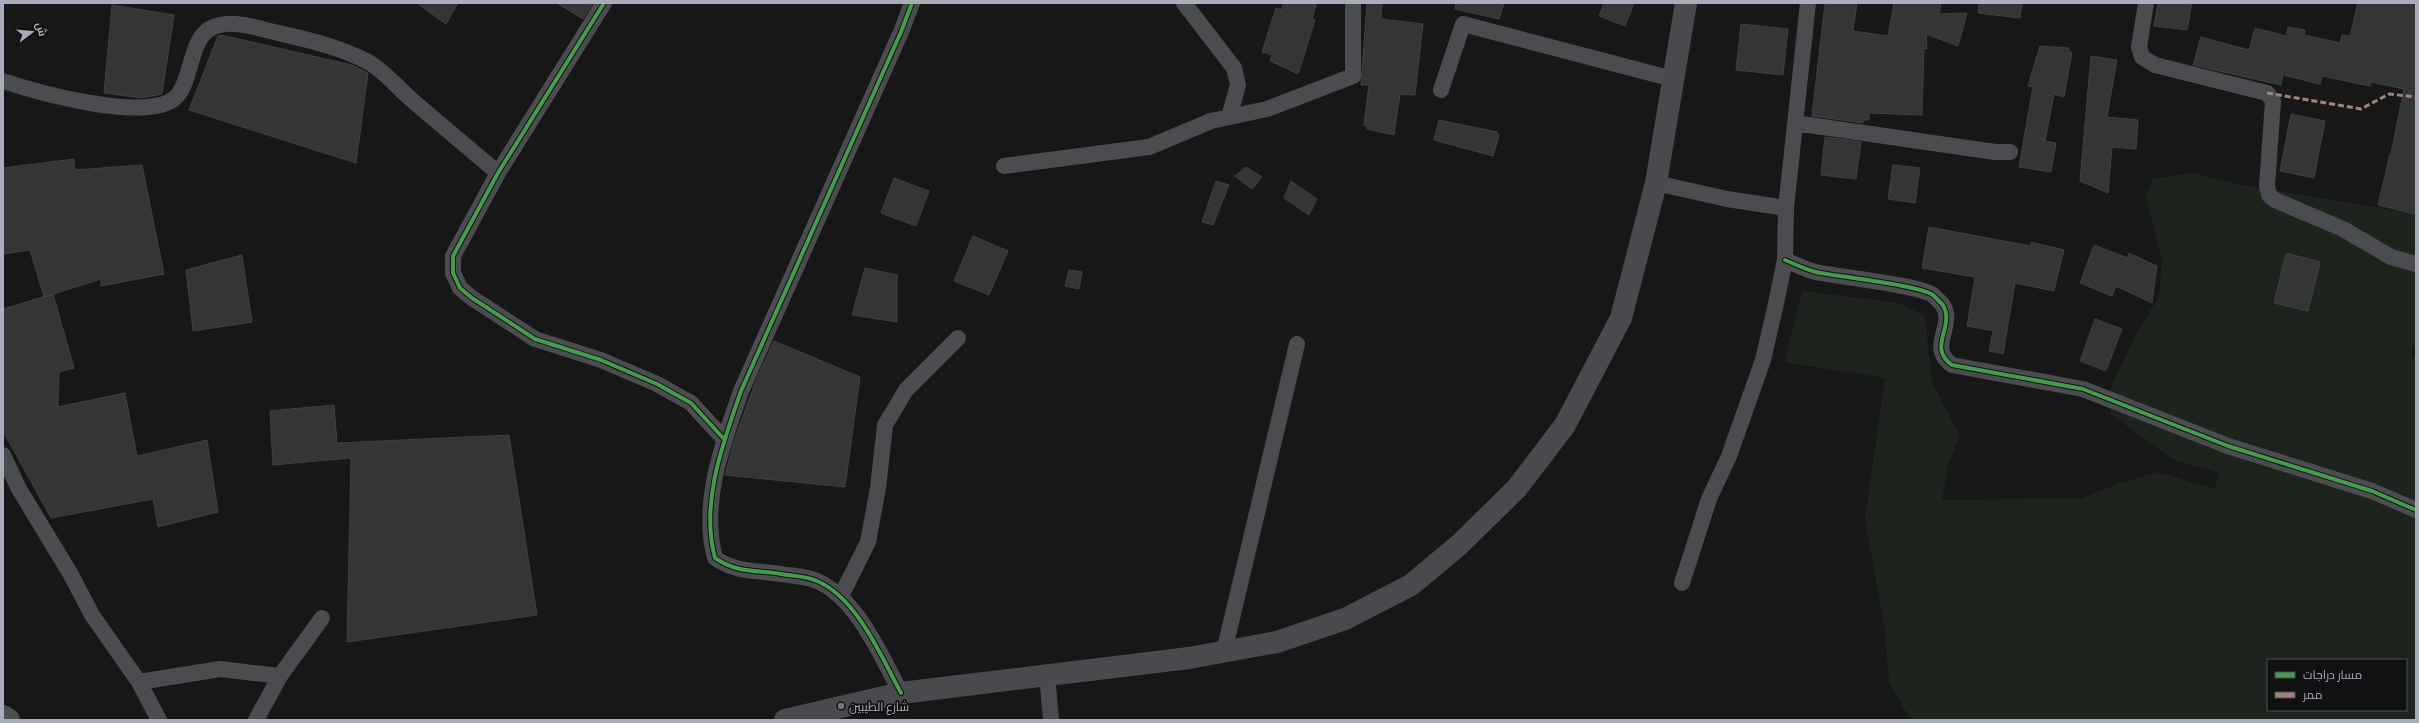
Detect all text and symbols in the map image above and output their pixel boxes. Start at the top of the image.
north arrow [12,12,52,52]
text: ش [33,21,50,38]
legend [2267,659,2407,711]
text: مسار دراجات [2303,667,2362,682]
text: ممر [2302,687,2322,702]
place label: شارع الطيبين [849,699,909,715]
marker: شارع الطيبين [836,701,846,711]

